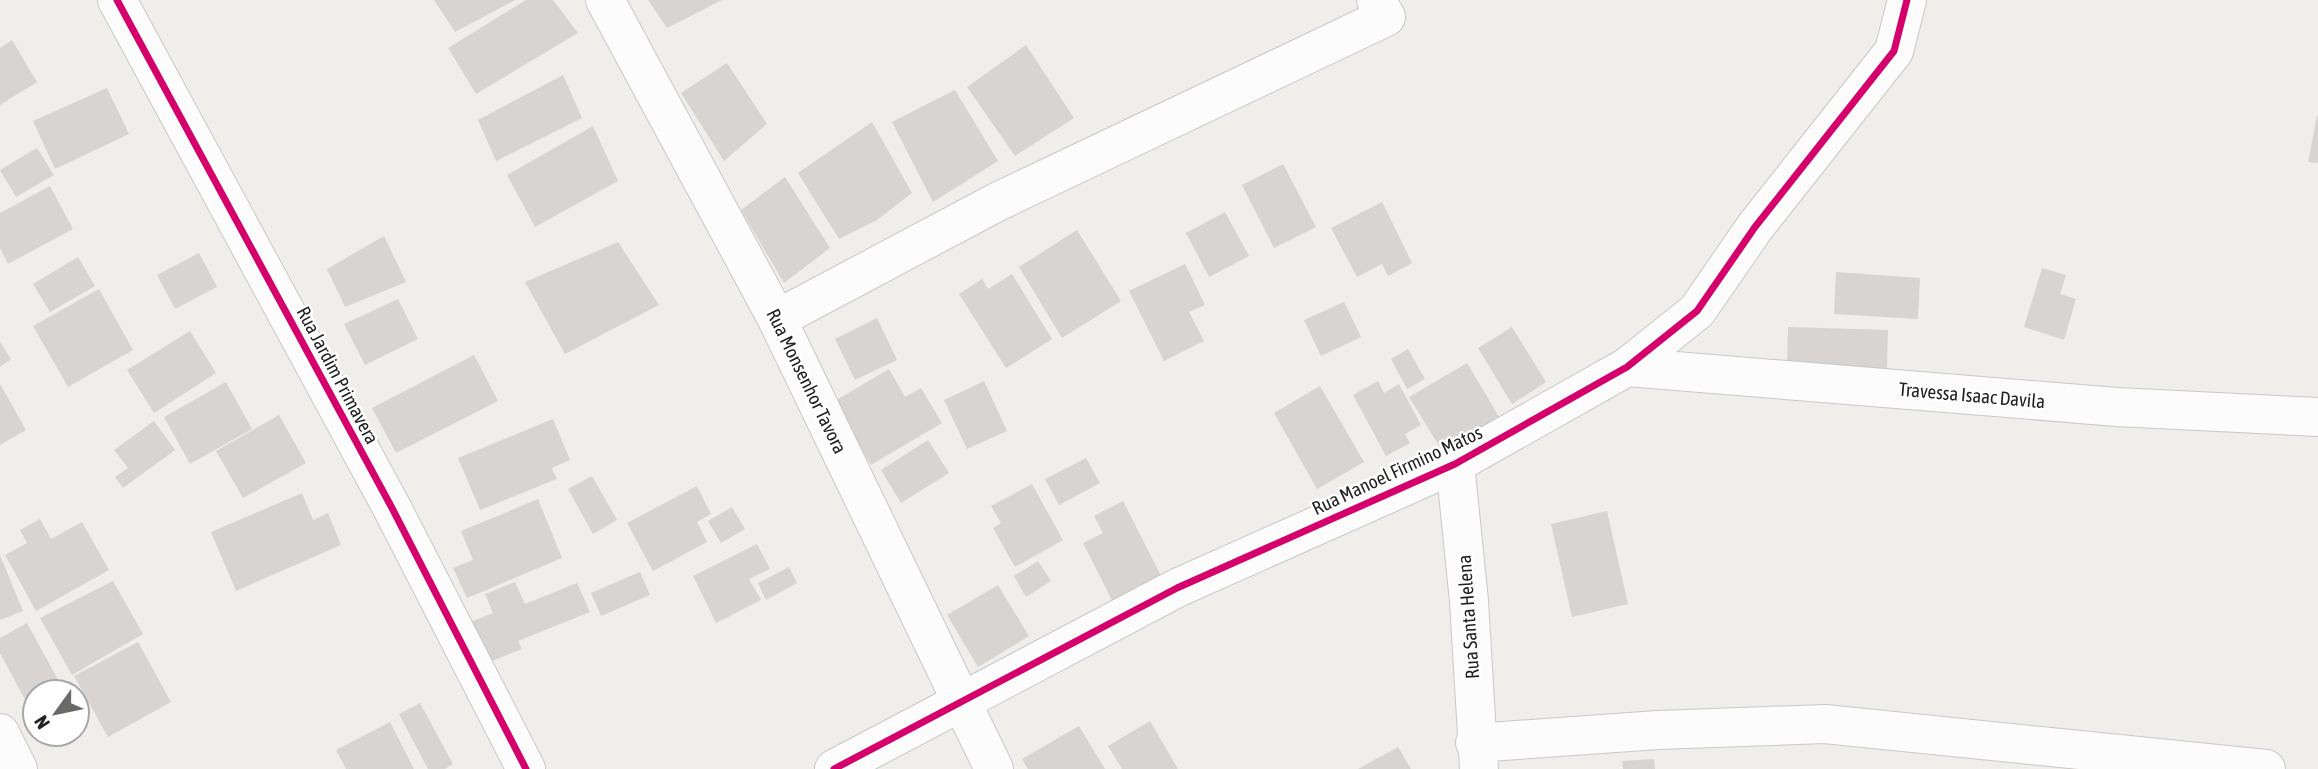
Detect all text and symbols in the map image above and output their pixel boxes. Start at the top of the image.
street label: Rua Jardim Primavera [293,303,383,447]
street label: Rua Monsenhor Tavora [762,305,852,457]
street label: Travessa Isaac Davila [1898,378,2046,412]
street label: Rua Manoel Firmino Matos [1309,421,1486,519]
street label: Rua Santa Helena [1453,554,1483,680]
north arrow [21,678,91,748]
text: N [29,712,54,733]

